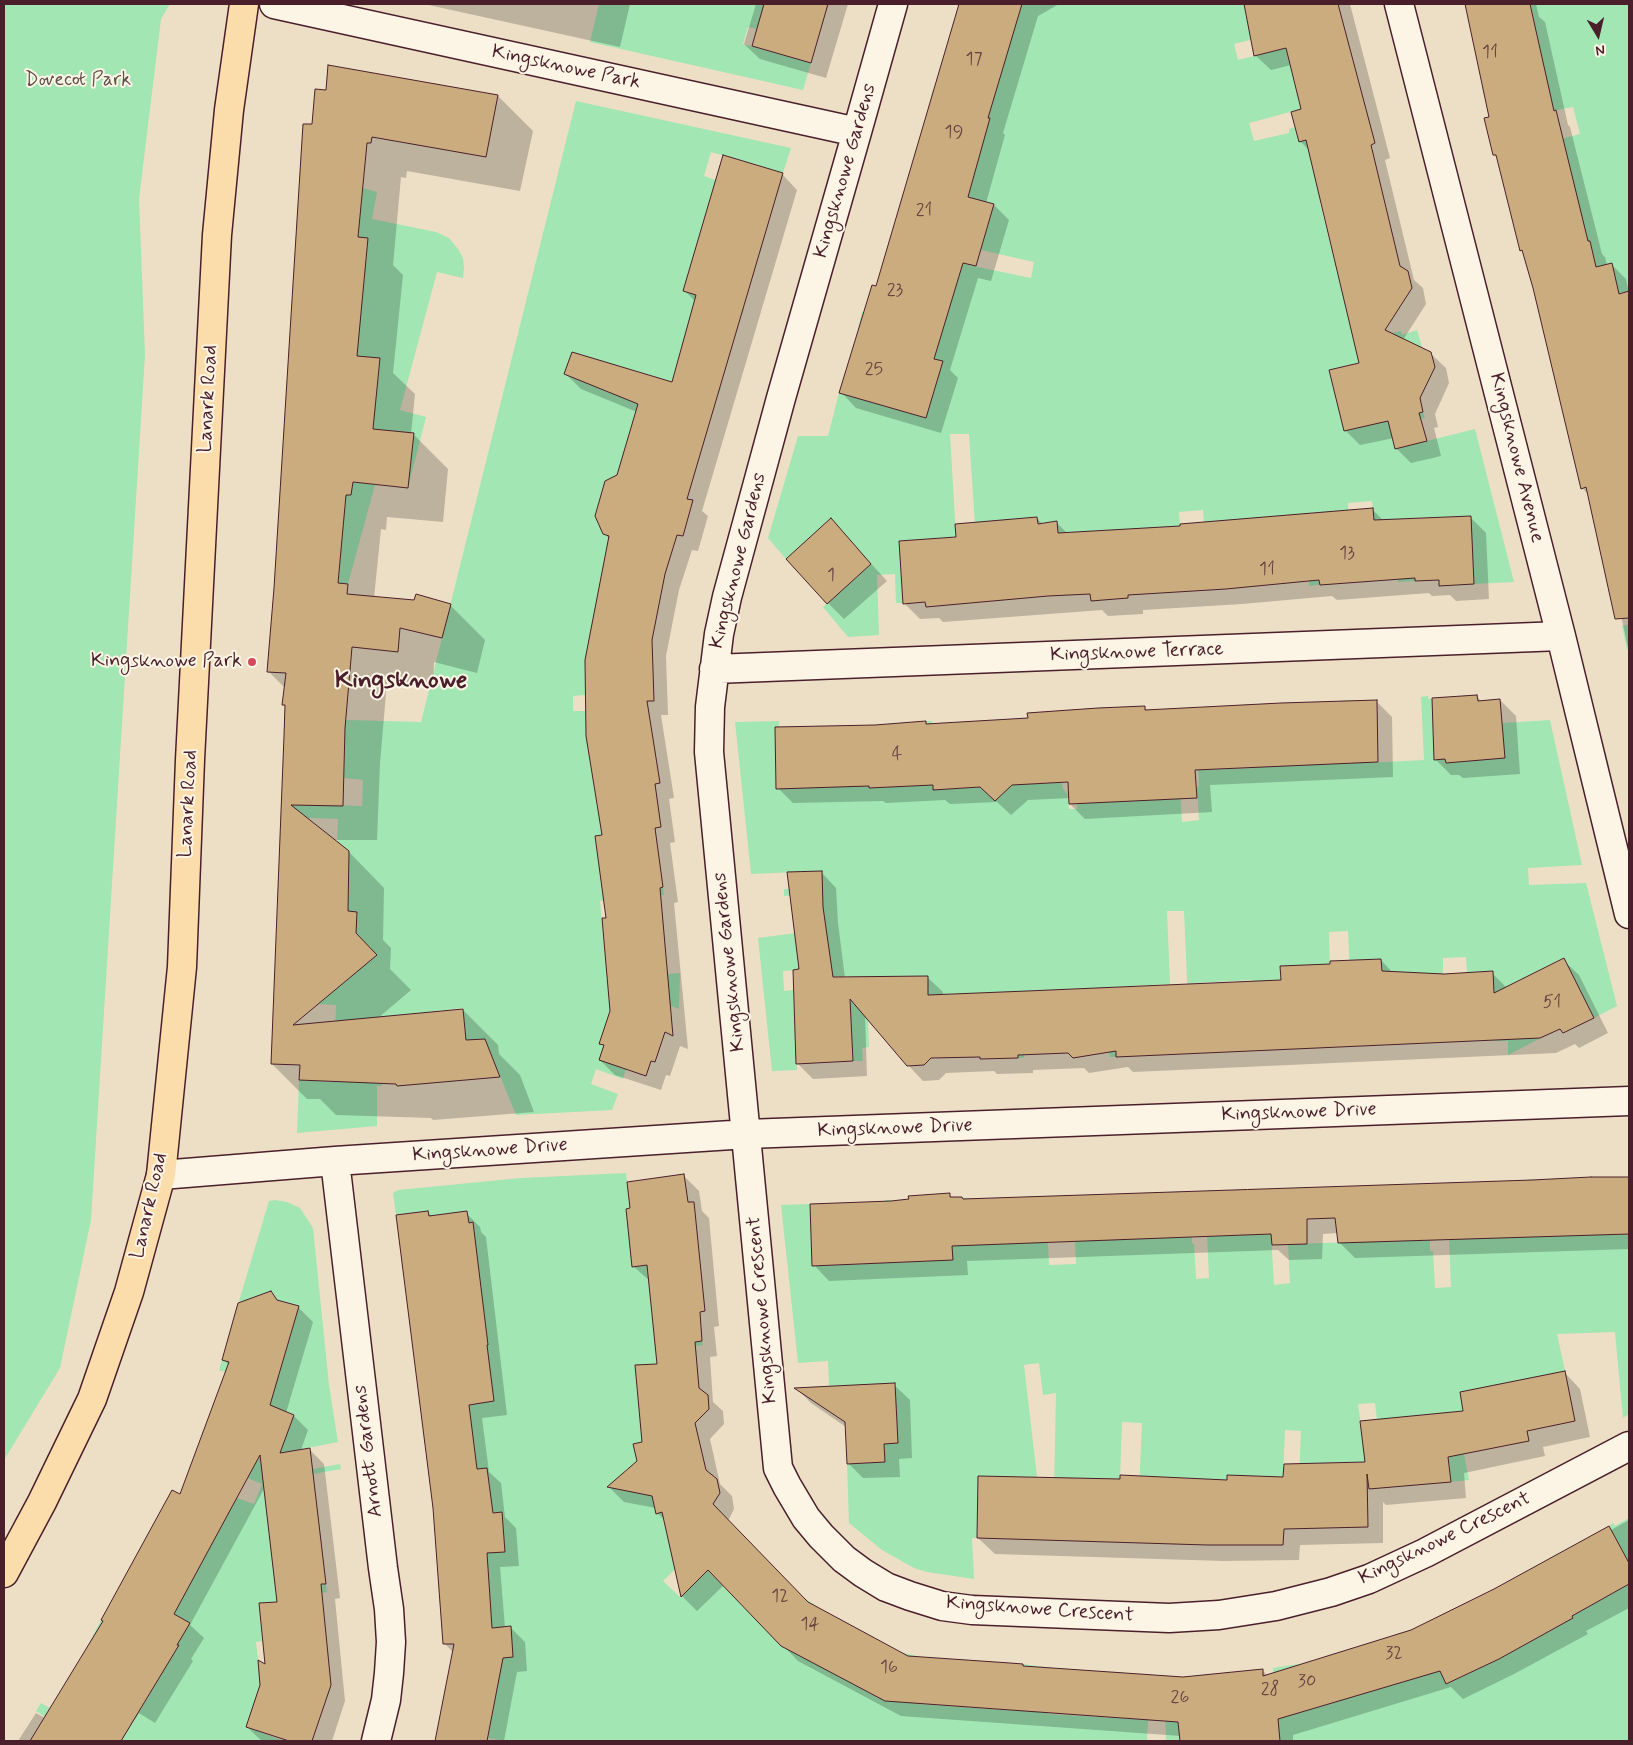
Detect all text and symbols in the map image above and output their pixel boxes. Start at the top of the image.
north arrow [1573,10,1623,60]
text: N [1594,40,1606,59]
street label: Kingsknowe Park [489,41,643,95]
house number: 11 [1482,42,1498,64]
house number: 17 [965,49,983,71]
park label: Dovecot Park [25,69,131,93]
street label: Kingsknowe Gardens [810,81,882,261]
house number: 19 [945,122,963,144]
house number: 21 [916,200,932,222]
house number: 23 [887,280,903,302]
street label: Lanark Road [194,344,224,454]
house number: 25 [865,359,883,381]
street label: Kingsknowe Avenue [1483,371,1549,545]
street label: Kingsknowe Gardens [706,470,772,652]
house number: 13 [1339,543,1355,565]
house number: 11 [1259,559,1275,581]
house number: 1 [827,565,835,587]
street label: Kingsknowe Terrace [1050,638,1224,668]
place label: Kingsknowe Park [91,650,242,674]
marker: Kingsknowe Park [246,656,258,668]
district label: Kingsknowe [335,667,467,697]
house number: 4 [892,744,902,766]
street label: Lanark Road [174,749,204,859]
street label: Kingsknowe Gardens [709,871,751,1053]
house number: 51 [1543,992,1561,1014]
street label: Kingsknowe Drive [1221,1098,1377,1128]
street label: Kingsknowe Drive [817,1114,973,1144]
street label: Kingsknowe Drive [412,1134,568,1168]
street label: Lanark Road [126,1151,174,1261]
street label: Kingsknowe Crescent [743,1215,783,1405]
street label: Arnott Gardens [349,1383,389,1519]
street label: Kingsknowe Crescent [1355,1487,1535,1591]
house number: 12 [771,1586,789,1608]
street label: Kingsknowe Crescent [945,1591,1135,1629]
house number: 14 [801,1614,819,1636]
house number: 32 [1385,1643,1403,1665]
house number: 16 [880,1657,898,1679]
house number: 30 [1298,1671,1316,1693]
house number: 28 [1261,1679,1279,1701]
house number: 26 [1171,1687,1189,1709]

